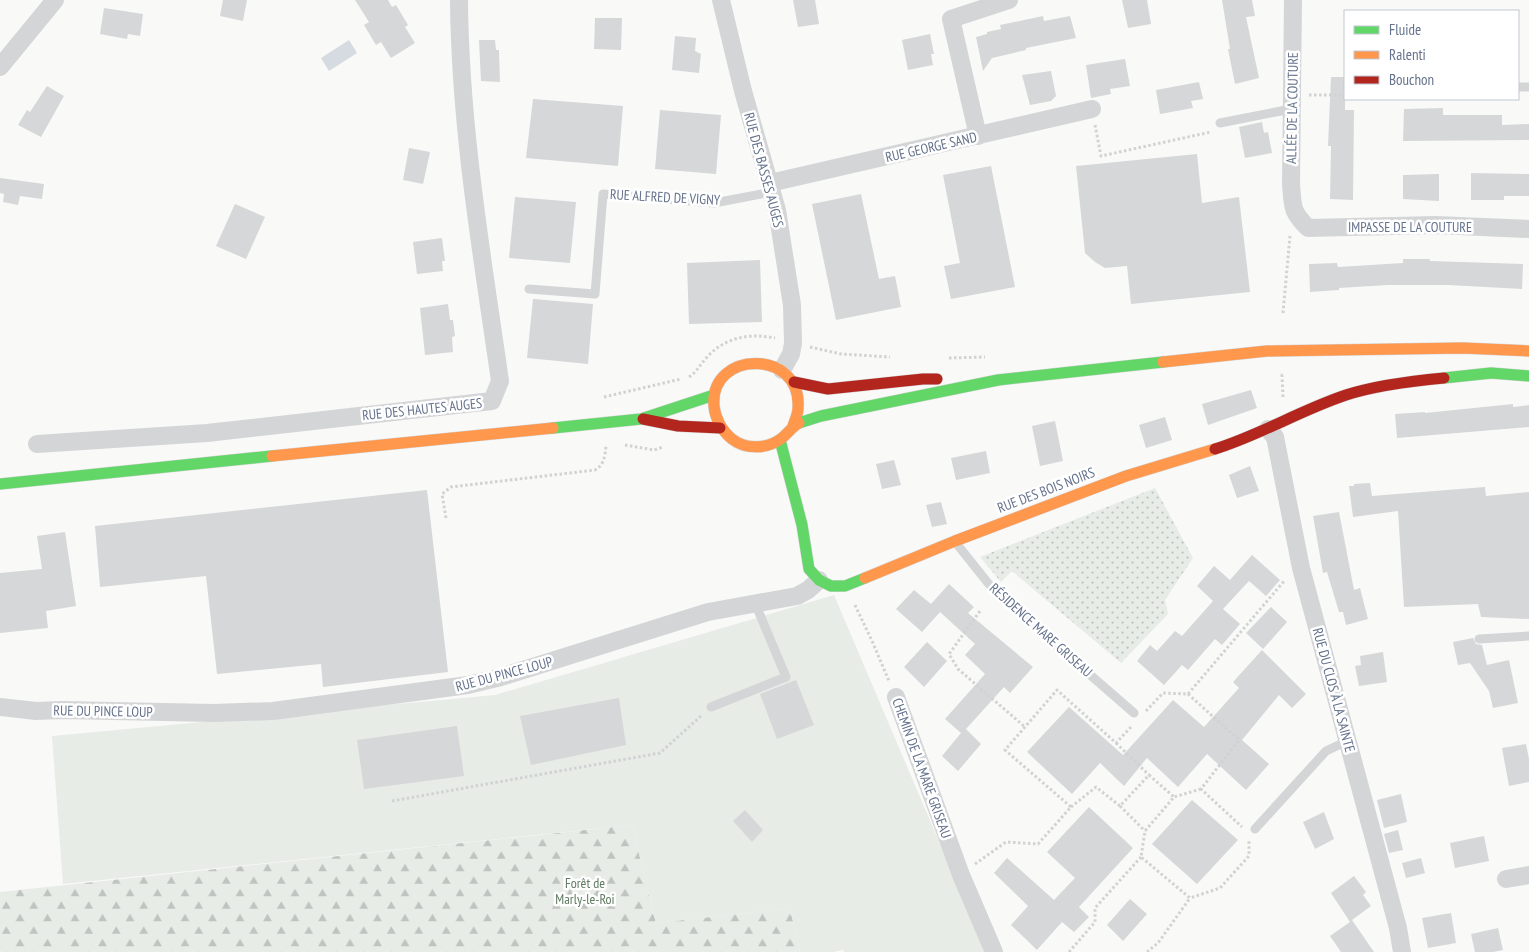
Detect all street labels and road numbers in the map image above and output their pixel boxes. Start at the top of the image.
street label: ALLÉE DE LA COUTURE [1282,52,1302,164]
street label: RUE DES BASSES AUGES [740,111,788,229]
street label: RUE GEORGE SAND [884,128,978,166]
street label: RUE ALFRED DE VIGNY [609,185,721,209]
street label: IMPASSE DE LA COUTURE [1348,218,1472,236]
street label: RUE DES HAUTES AUGES [361,394,483,424]
street label: RUE DES BOIS NOIRS [995,463,1097,517]
street label: RÉSIDENCE MARE GRISEAU [986,579,1096,681]
street label: RUE DU CLOS À LA SAINTE [1309,626,1359,754]
street label: RUE DU PINCE LOUP [454,652,554,696]
street label: CHEMIN DE LA MARE GRISEAU [888,695,956,841]
street label: RUE DU PINCE LOUP [53,701,153,721]

